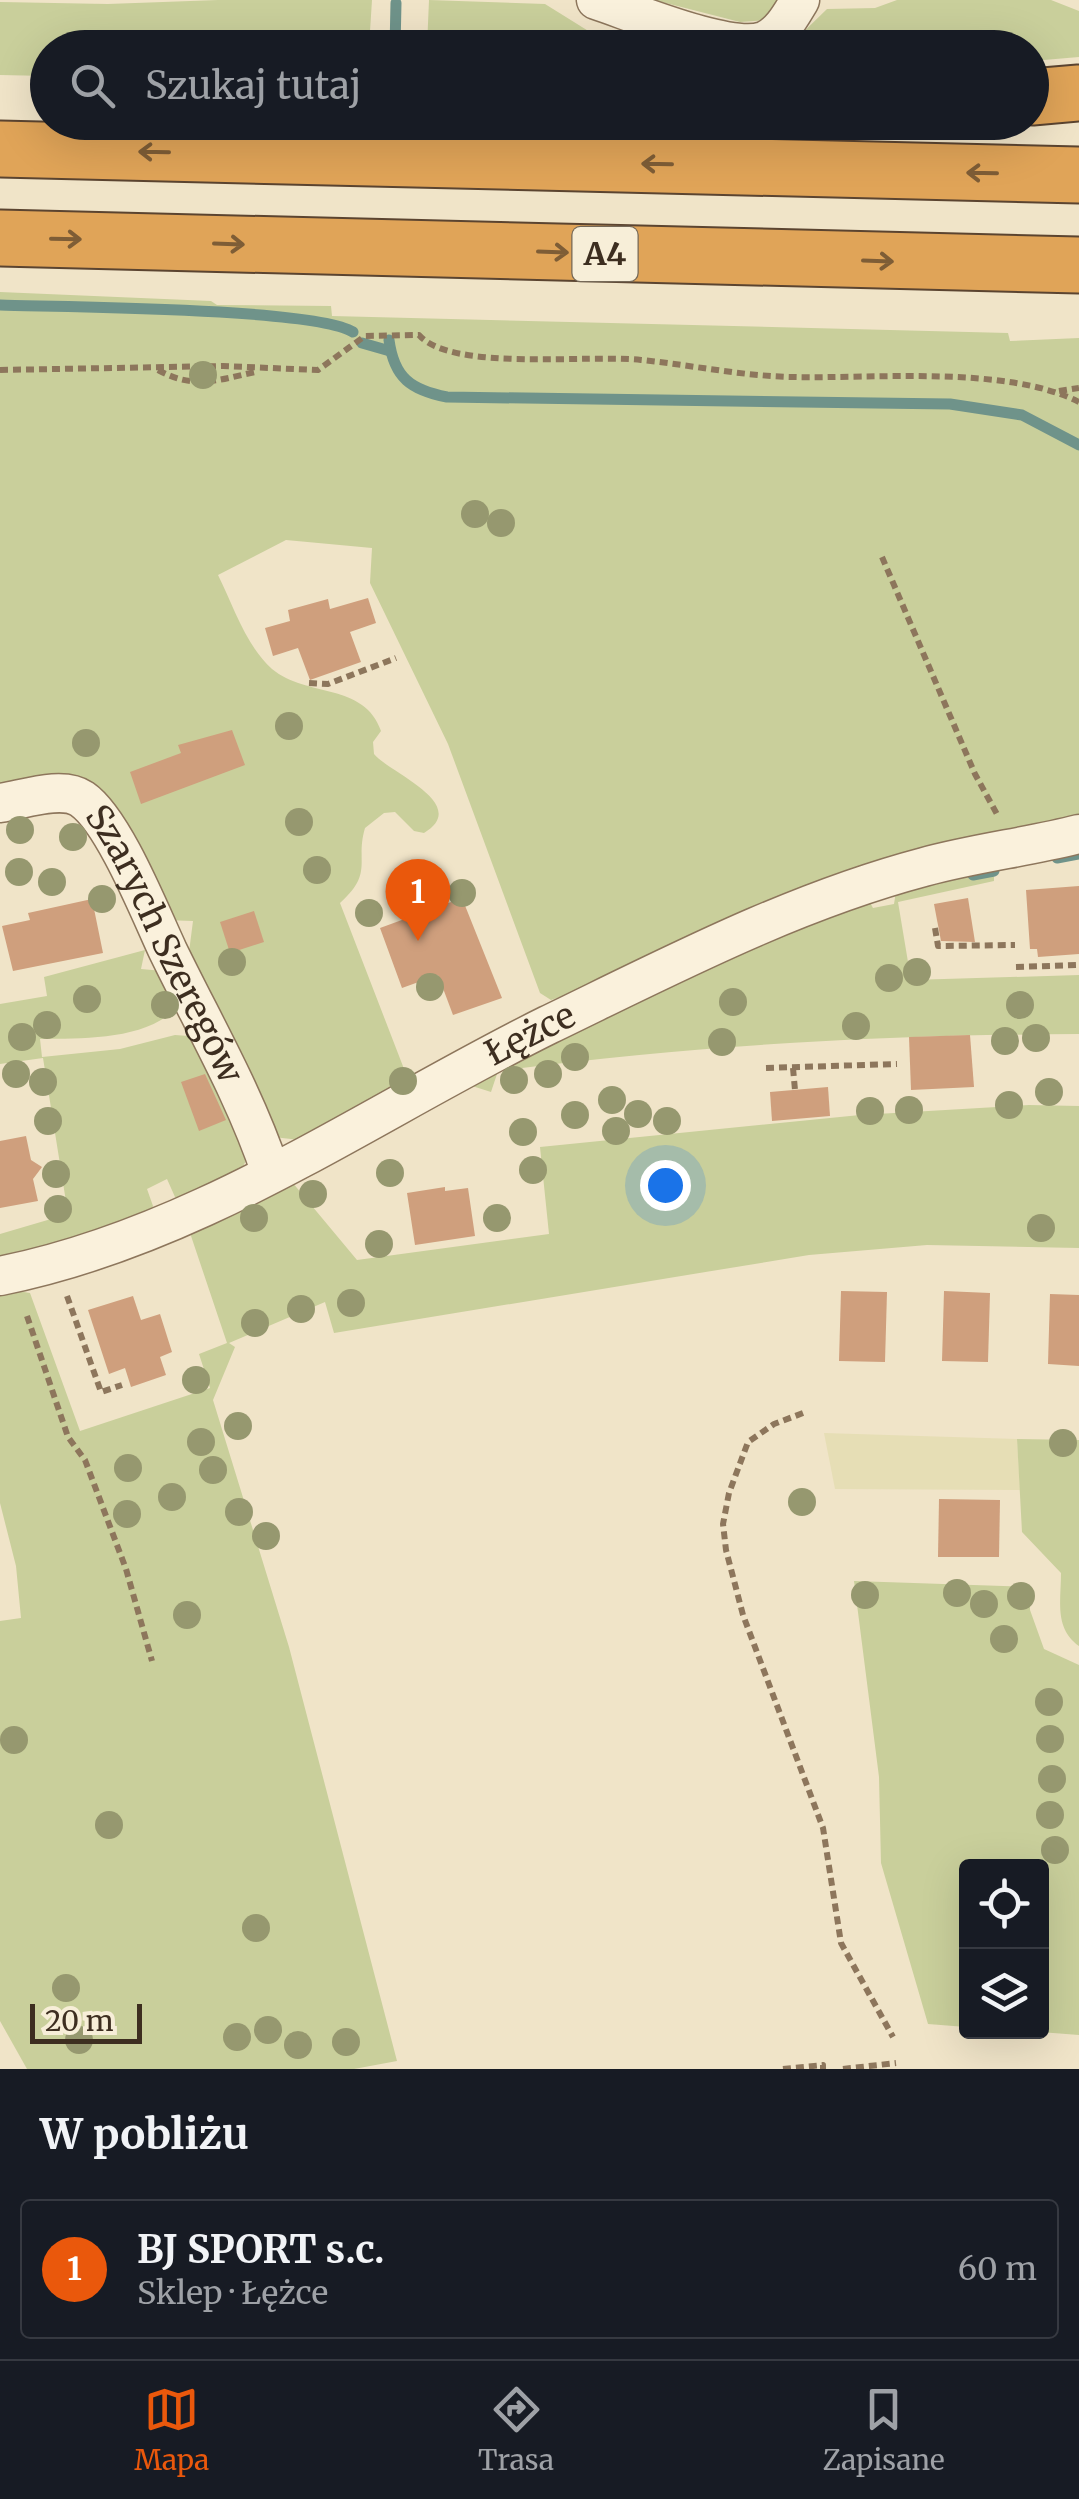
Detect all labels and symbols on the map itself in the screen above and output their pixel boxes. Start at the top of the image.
one-way arrow [138,143,170,162]
one-way arrow [641,155,673,174]
one-way arrow [966,163,998,182]
road number: A4 [572,227,638,281]
one-way arrow [49,230,81,249]
one-way arrow [212,234,244,253]
one-way arrow [537,243,569,262]
one-way arrow [862,252,894,270]
street label: Szarych Szeregów [76,796,253,1090]
pin: 1 [386,858,450,941]
street label: Łężce [478,993,582,1075]
your location [640,1160,691,1211]
scale bar [30,1999,142,2044]

